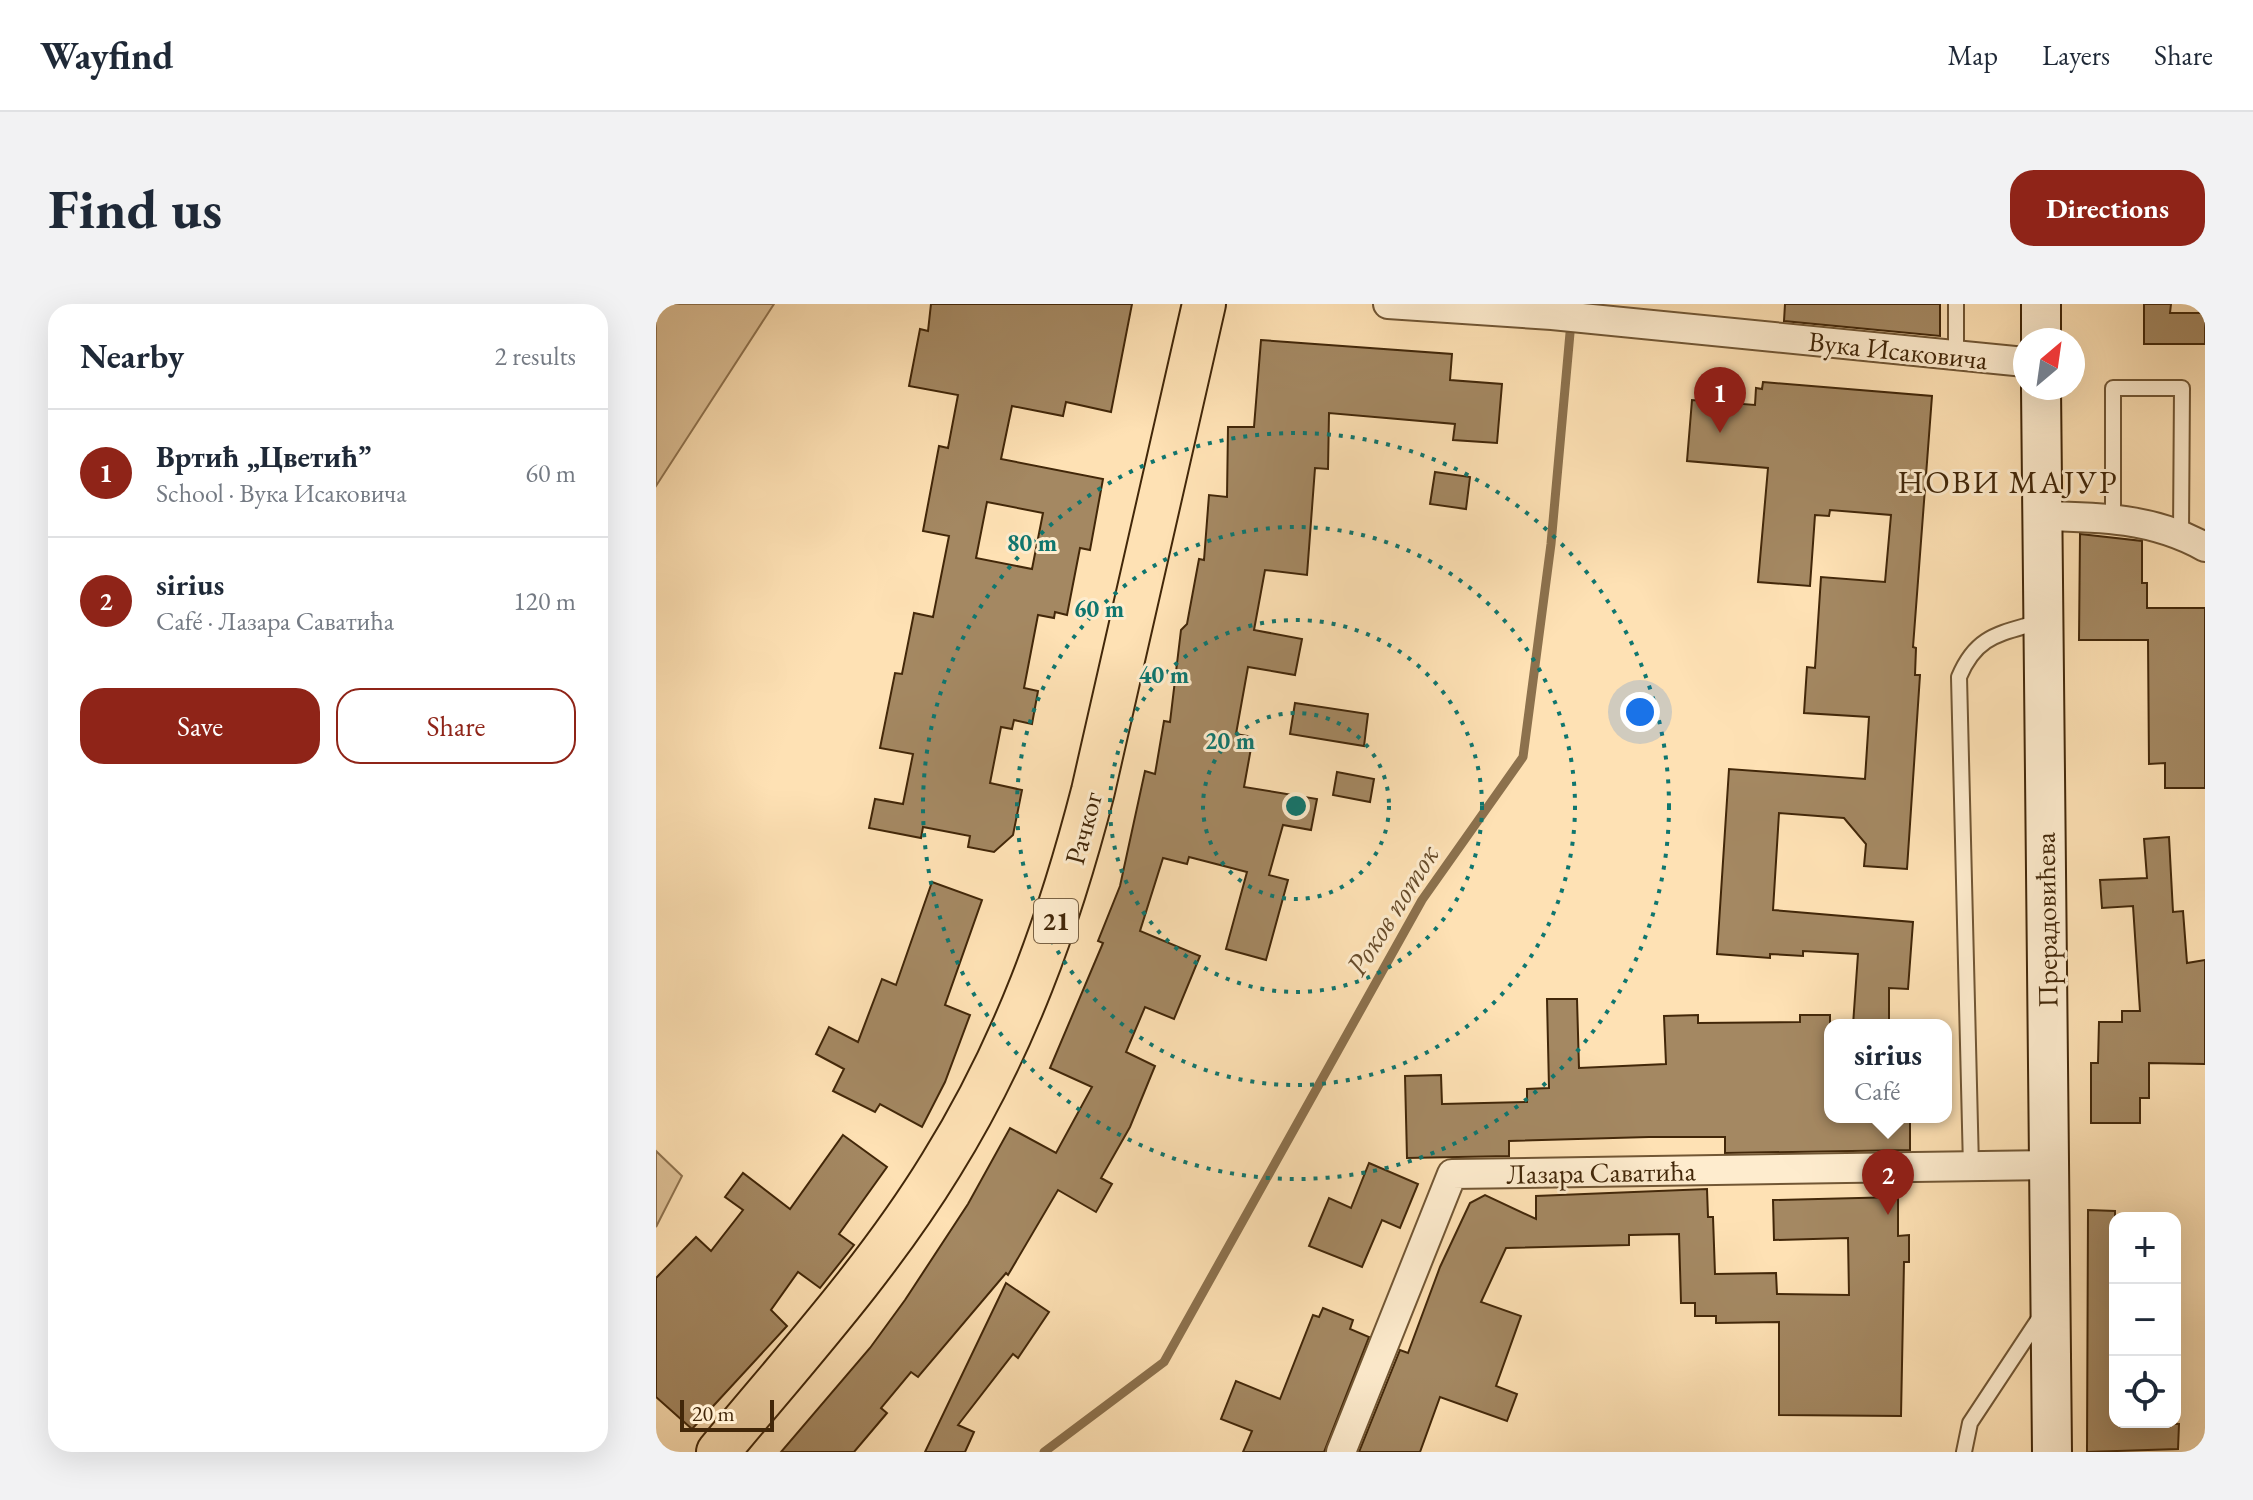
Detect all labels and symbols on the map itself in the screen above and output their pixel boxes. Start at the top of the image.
street label: Вука Исаковича [1807,323,1990,377]
north arrow [2013,328,2085,400]
pin: 1 [1694,367,1746,433]
district label: НОВИ МАЈУР [1897,461,2119,503]
text: 80 m [1007,527,1057,558]
text: 60 m [1074,593,1124,624]
text: 40 m [1139,659,1189,690]
your location [1620,692,1660,732]
text: 20 m [1205,725,1255,756]
street label: Рачког [1056,788,1110,868]
centre of rings [1282,792,1310,820]
street label: Прерадовићева [2026,831,2066,1008]
water label: Роков поток [1336,836,1448,983]
road number: 21 [1034,899,1078,943]
pin: 2 [1862,1149,1914,1215]
street label: Лазара Саватића [1506,1152,1697,1192]
scale bar [680,1396,774,1432]

